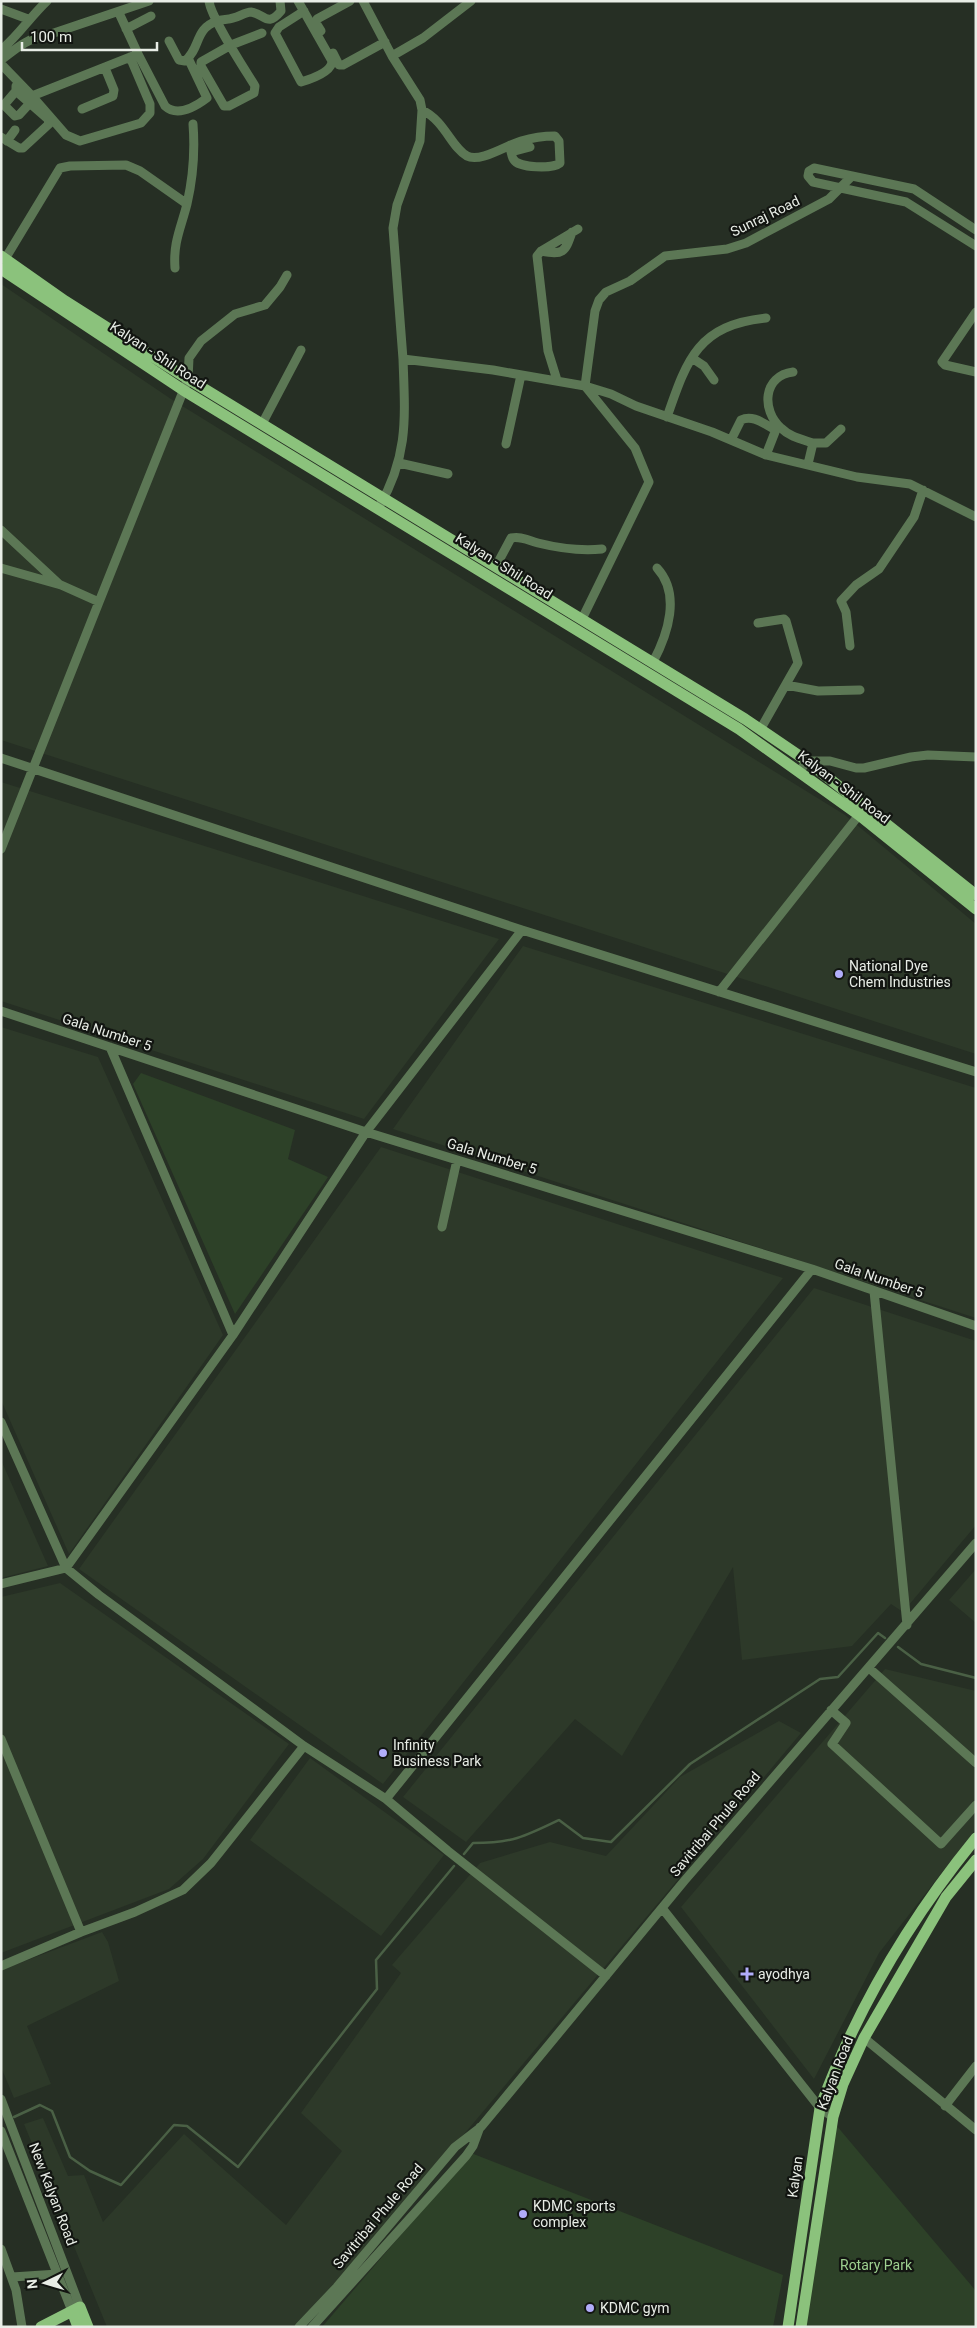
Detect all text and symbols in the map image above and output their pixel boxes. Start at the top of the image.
scale bar [22,20,158,52]
text: 100 m [30,28,72,46]
street label: Sunraj Road [728,192,802,240]
street label: Kalyan - Shil Road [107,318,209,392]
street label: Kalyan - Shil Road [453,530,555,602]
street label: Kalyan - Shil Road [795,747,893,827]
place label: National Dye Chem Industries [849,958,951,990]
marker: National Dye Chem Industries [833,968,845,980]
street label: Gala Number 5 [60,1010,154,1054]
street label: Gala Number 5 [445,1135,539,1177]
street label: Gala Number 5 [832,1255,926,1301]
place label: Infinity Business Park [393,1737,482,1769]
marker: Infinity Business Park [377,1747,389,1759]
street label: Savitribai Phule Road [667,1768,763,1880]
place label: ayodhya [758,1966,810,1982]
marker: ayodhya [740,1967,754,1981]
street label: Kalyan Road [814,2034,856,2112]
street label: New Kalyan Road [26,2140,80,2248]
street label: Kalyan [784,2155,806,2199]
street label: Savitribai Phule Road [330,2160,426,2272]
place label: KDMC sports complex [533,2198,616,2230]
marker: KDMC sports complex [517,2208,529,2220]
park label: Rotary Park [840,2257,913,2273]
north arrow [20,2258,70,2308]
text: N [24,2279,40,2290]
place label: KDMC gym [600,2300,670,2316]
marker: KDMC gym [584,2302,596,2314]

